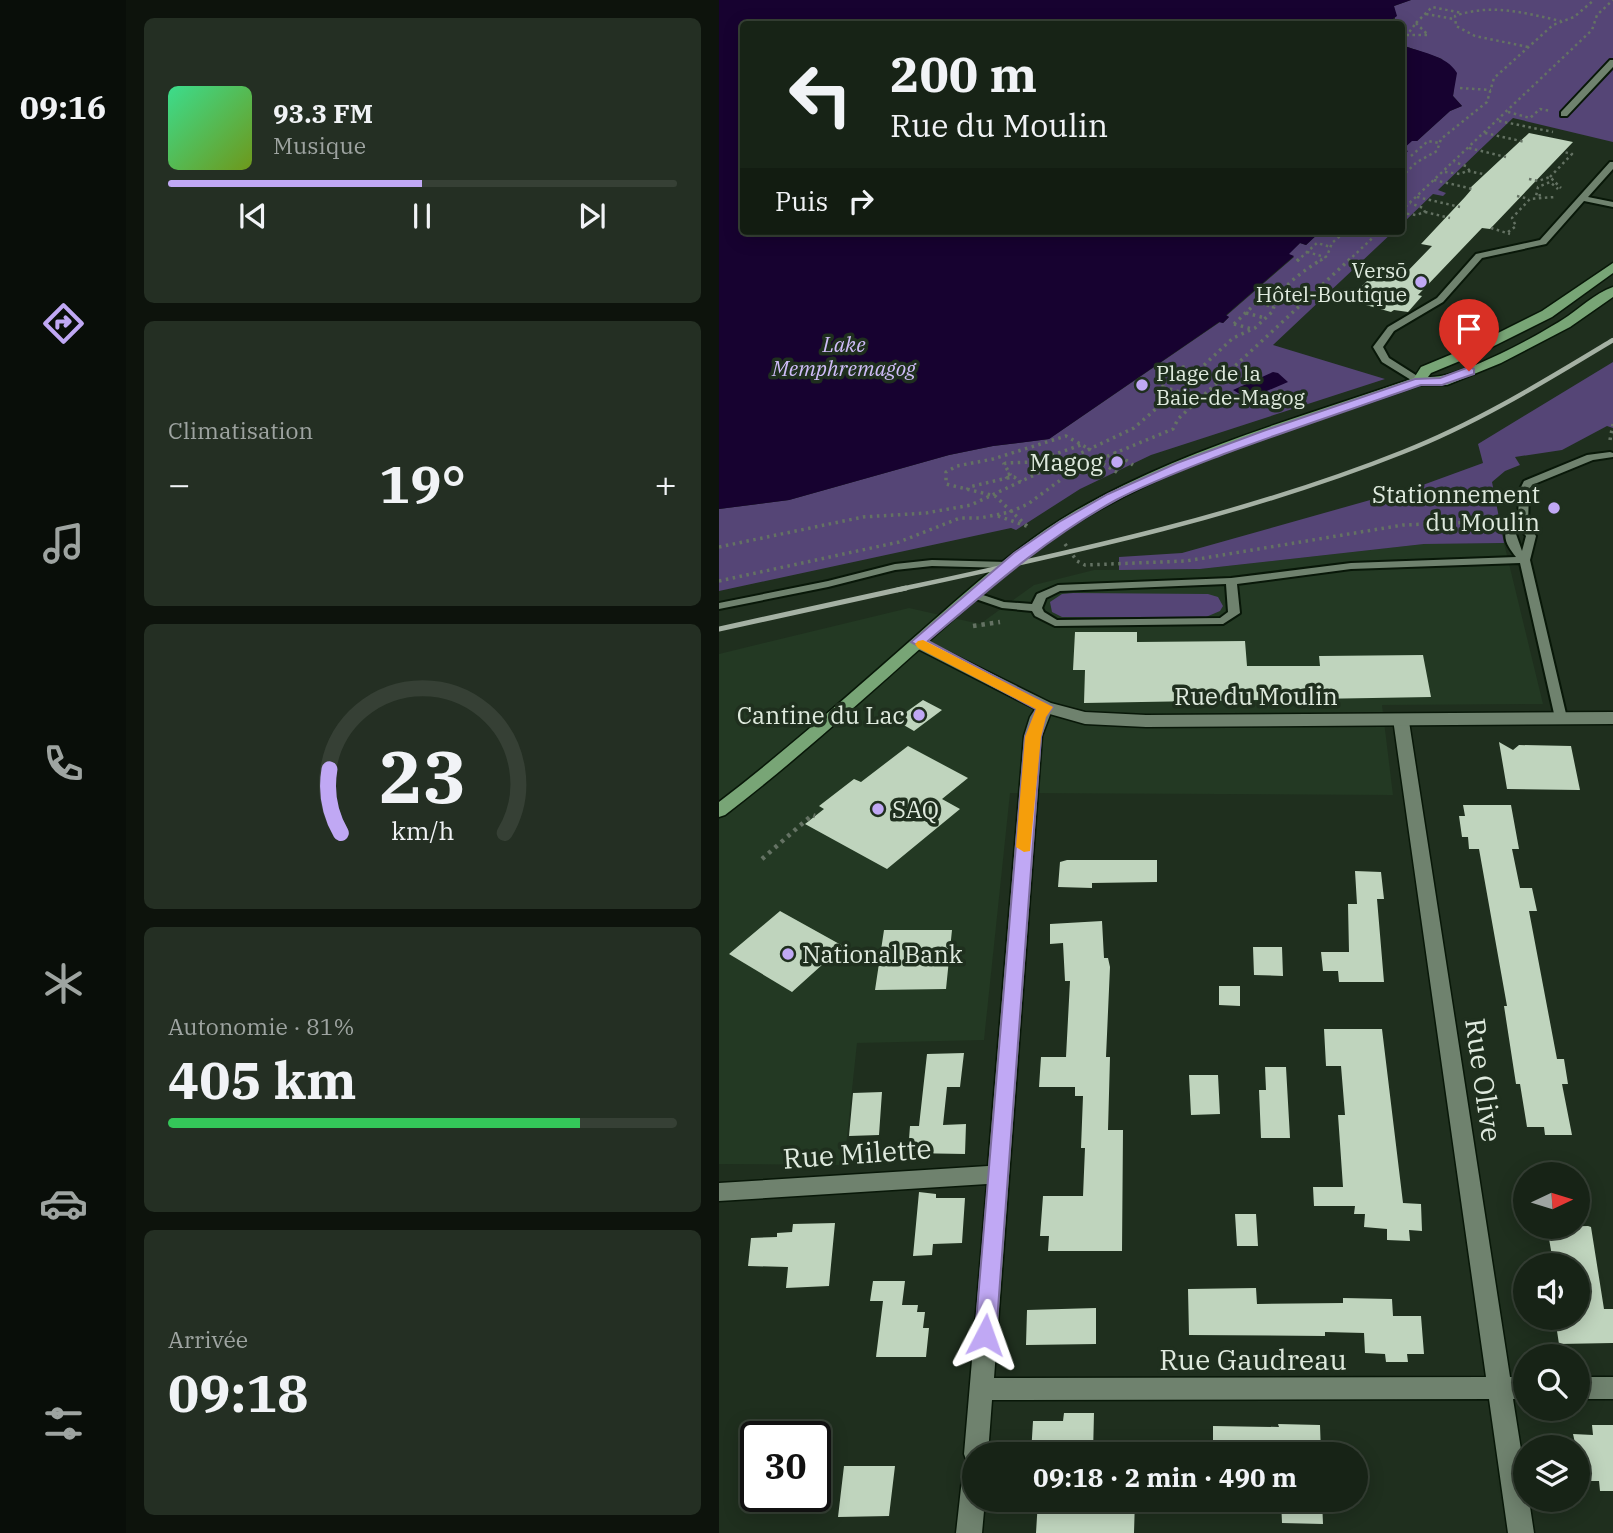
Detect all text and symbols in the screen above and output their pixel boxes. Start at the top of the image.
text: 200 m [890,42,1037,105]
icon: left [775,49,866,140]
text: 09:16 [20,86,106,128]
text: 93.3 FM [273,96,373,130]
text: Rue du Moulin [890,104,1108,146]
text: Musique [273,130,366,160]
icon: right [842,182,880,220]
text: Puis [775,184,828,218]
icon: previous [234,197,272,235]
icon: pause [403,197,441,235]
icon: next [573,197,611,235]
place label: Versō Hôtel-Boutique [1256,256,1407,308]
marker: Versō Hôtel-Boutique [1413,274,1429,290]
icon: directions [39,299,88,348]
pin [1439,299,1499,371]
icon: arrive [1450,310,1488,348]
water label: Lake Memphremagog [771,330,917,382]
place label: Plage de la Baie-de-Magog [1156,359,1306,411]
marker: Plage de la Baie-de-Magog [1134,377,1150,393]
text: Climatisation [168,415,313,445]
place label: Magog [1030,446,1103,478]
text: 19° [379,450,466,517]
marker: Magog [1109,454,1125,470]
text: − [168,459,191,508]
text: + [654,459,677,508]
place label: Stationnement du Moulin [1372,478,1540,538]
marker: Stationnement du Moulin [1546,500,1562,516]
icon: music [39,519,88,568]
street label: Rue du Moulin [1174,680,1338,712]
place label: Cantine du Lac [737,699,905,731]
marker: Cantine du Lac [911,707,927,723]
text: 23 [379,728,466,823]
icon: phone [39,739,88,788]
place label: SAQ [892,793,939,825]
marker: SAQ [870,801,886,817]
text: km/h [391,813,454,846]
place label: National Bank [802,938,963,970]
marker: National Bank [780,946,796,962]
icon: climate [39,959,88,1008]
text: Autonomie · 81% [168,1011,355,1041]
street label: Rue Olive [1457,1016,1511,1144]
text: 405 km [168,1046,357,1113]
street label: Rue Milette [782,1129,932,1177]
north arrow [1513,1162,1591,1239]
map controls [1513,1162,1590,1512]
icon: car [39,1179,88,1228]
button: sound [1513,1253,1590,1330]
position arrow [948,1298,1022,1372]
text: Arrivée [168,1324,248,1354]
street label: Rue Gaudreau [1159,1341,1347,1378]
button: search [1513,1344,1590,1421]
text: 09:18 [168,1359,309,1426]
icon: filters [39,1399,88,1448]
speed limit sign: 30 [740,1421,831,1512]
button: layers [1513,1435,1590,1512]
text: 09:18 · 2 min · 490 m [1033,1460,1297,1494]

